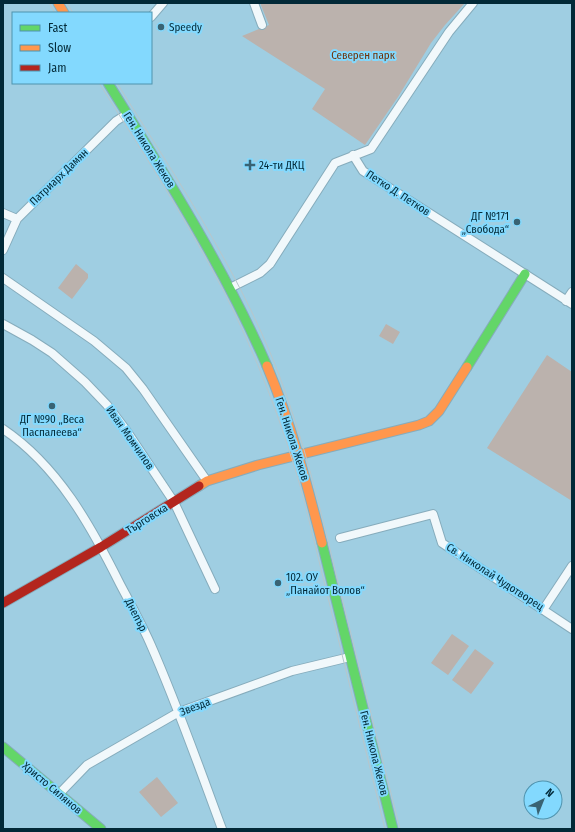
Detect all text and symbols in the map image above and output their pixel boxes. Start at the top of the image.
legend [12,12,152,84]
text: Fast [48,21,67,35]
place label: Speedy [169,21,202,34]
marker: Speedy [156,22,166,32]
text: Slow [48,41,71,55]
park label: Северен парк [331,49,396,62]
text: Jam [48,61,66,75]
street label: Ген. Никола Жеков [120,110,178,190]
street label: Патриарх Дамян [27,146,91,208]
marker: 24-ти ДКЦ [244,159,256,171]
place label: 24-ти ДКЦ [259,159,305,172]
street label: Петко Д. Петков [364,168,432,218]
place label: ДГ №171 „Свобода“ [462,210,509,236]
marker: ДГ №171 „Свобода“ [512,217,522,227]
street label: Ген. Никола Жеков [272,396,312,482]
marker: ДГ №90 „Веса Паспалеева“ [47,401,57,411]
street label: Иван Момчилов [103,404,157,472]
place label: ДГ №90 „Веса Паспалеева“ [19,413,84,439]
street label: Търговска [124,501,170,537]
street label: Св. Николай Чудотворец [444,541,546,613]
place label: 102. ОУ „Панайот Волов“ [286,571,365,597]
marker: 102. ОУ „Панайот Волов“ [273,578,283,588]
street label: Днепър [122,596,150,634]
street label: Звезда [178,695,212,719]
street label: Ген. Никола Жеков [357,709,391,797]
street label: Христо Силянов [19,759,85,817]
north arrow [523,780,563,820]
text: N [543,786,556,800]

